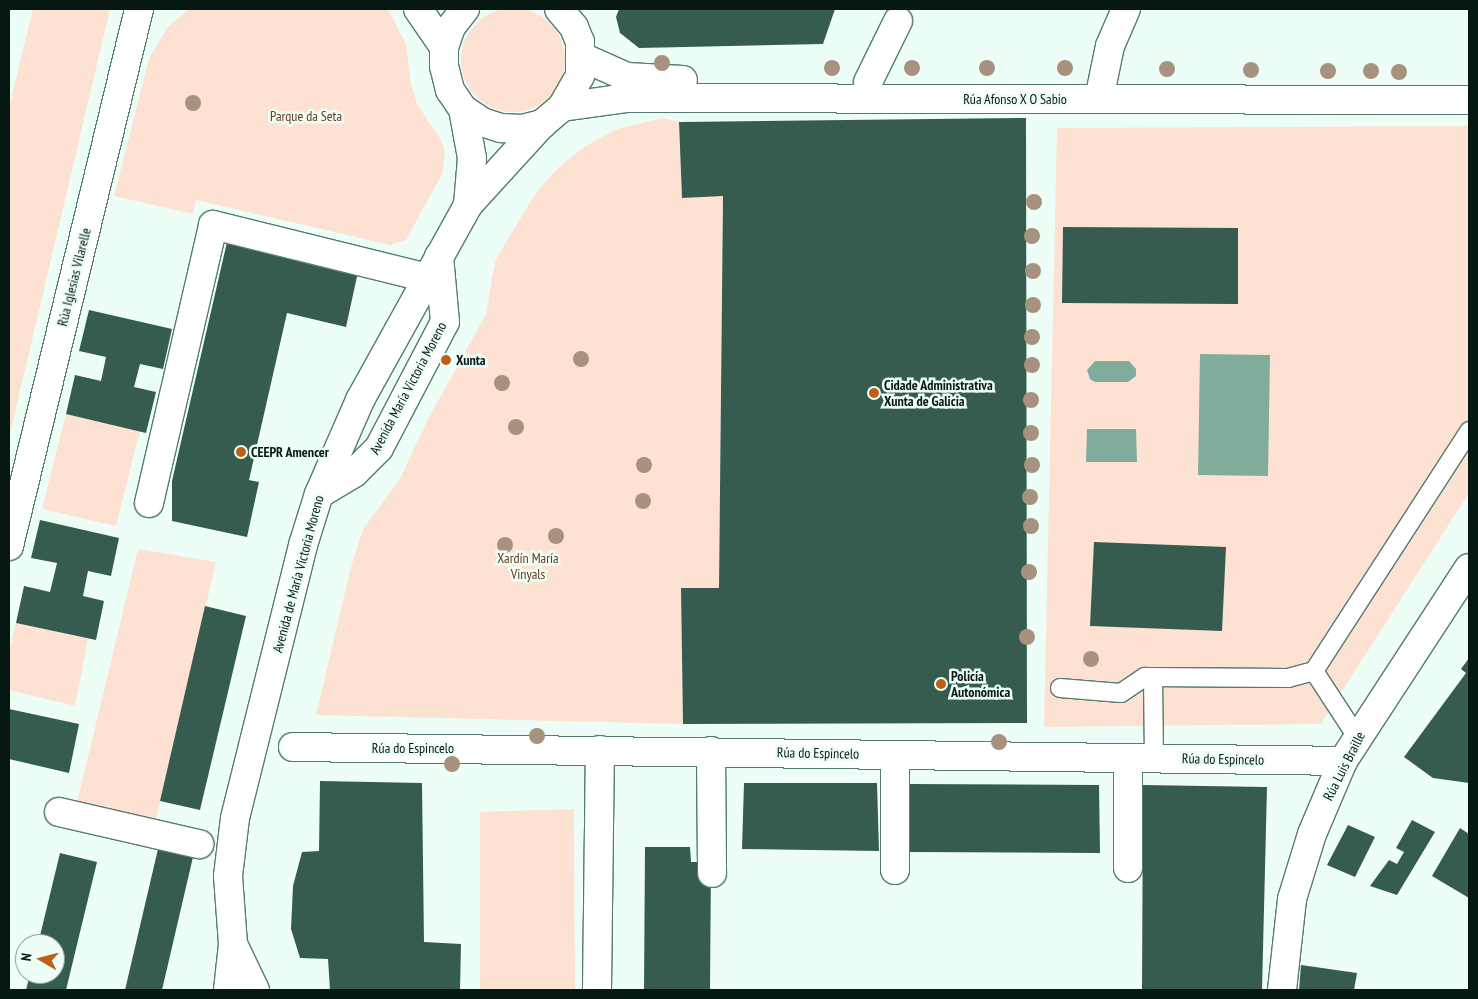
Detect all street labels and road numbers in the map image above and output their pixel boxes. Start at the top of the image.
street label: Rúa Afonso X O Sabio [963,91,1067,107]
street label: Rúa Iglesias Vilarelle [54,226,94,328]
street label: Avenida María Victoria Moreno [366,319,450,457]
street label: Avenida de María Victoria Moreno [269,493,327,655]
street label: Rúa Luis Braille [1319,729,1369,803]
street label: Rúa do Espincelo [372,740,454,756]
street label: Rúa do Espincelo [777,744,859,762]
street label: Rúa do Espincelo [1182,750,1264,768]

